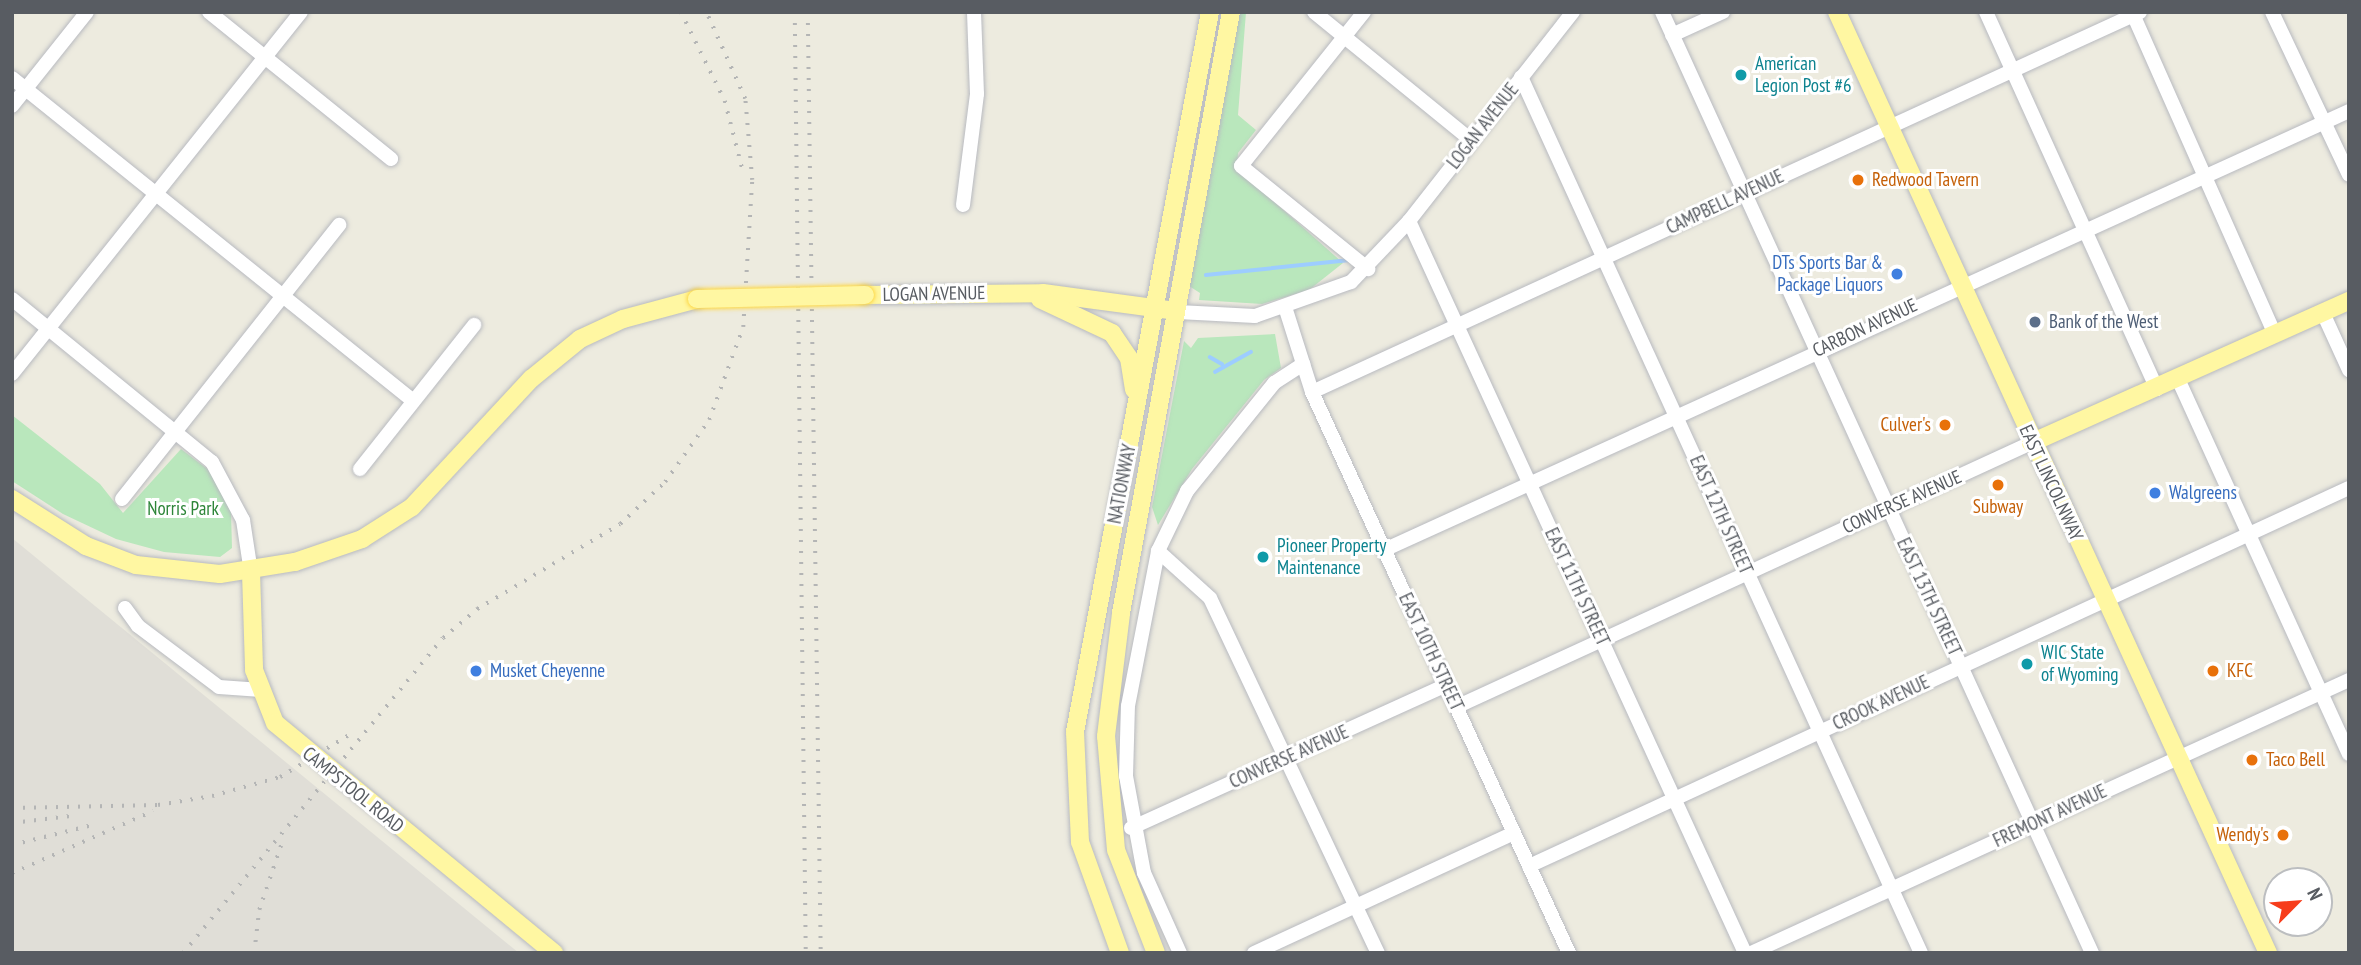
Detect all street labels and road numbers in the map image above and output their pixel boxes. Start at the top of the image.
street label: LOGAN AVENUE [1442,78,1524,174]
street label: CAMPBELL AVENUE [1662,165,1788,239]
street label: LOGAN AVENUE [882,282,986,306]
street label: CARBON AVENUE [1809,294,1921,362]
street label: EAST LINCOLNWAY [2014,421,2088,545]
street label: NATIONWAY [1103,442,1141,526]
street label: EAST 12TH STREET [1685,452,1757,578]
street label: CONVERSE AVENUE [1839,465,1965,539]
street label: EAST 11TH STREET [1540,524,1614,650]
street label: EAST 13TH STREET [1892,534,1966,660]
street label: EAST 10TH STREET [1394,589,1468,715]
street label: CROOK AVENUE [1829,670,1933,736]
street label: CONVERSE AVENUE [1226,720,1352,794]
street label: CAMPSTOOL ROAD [298,742,408,838]
street label: FREMONT AVENUE [1989,779,2111,853]

